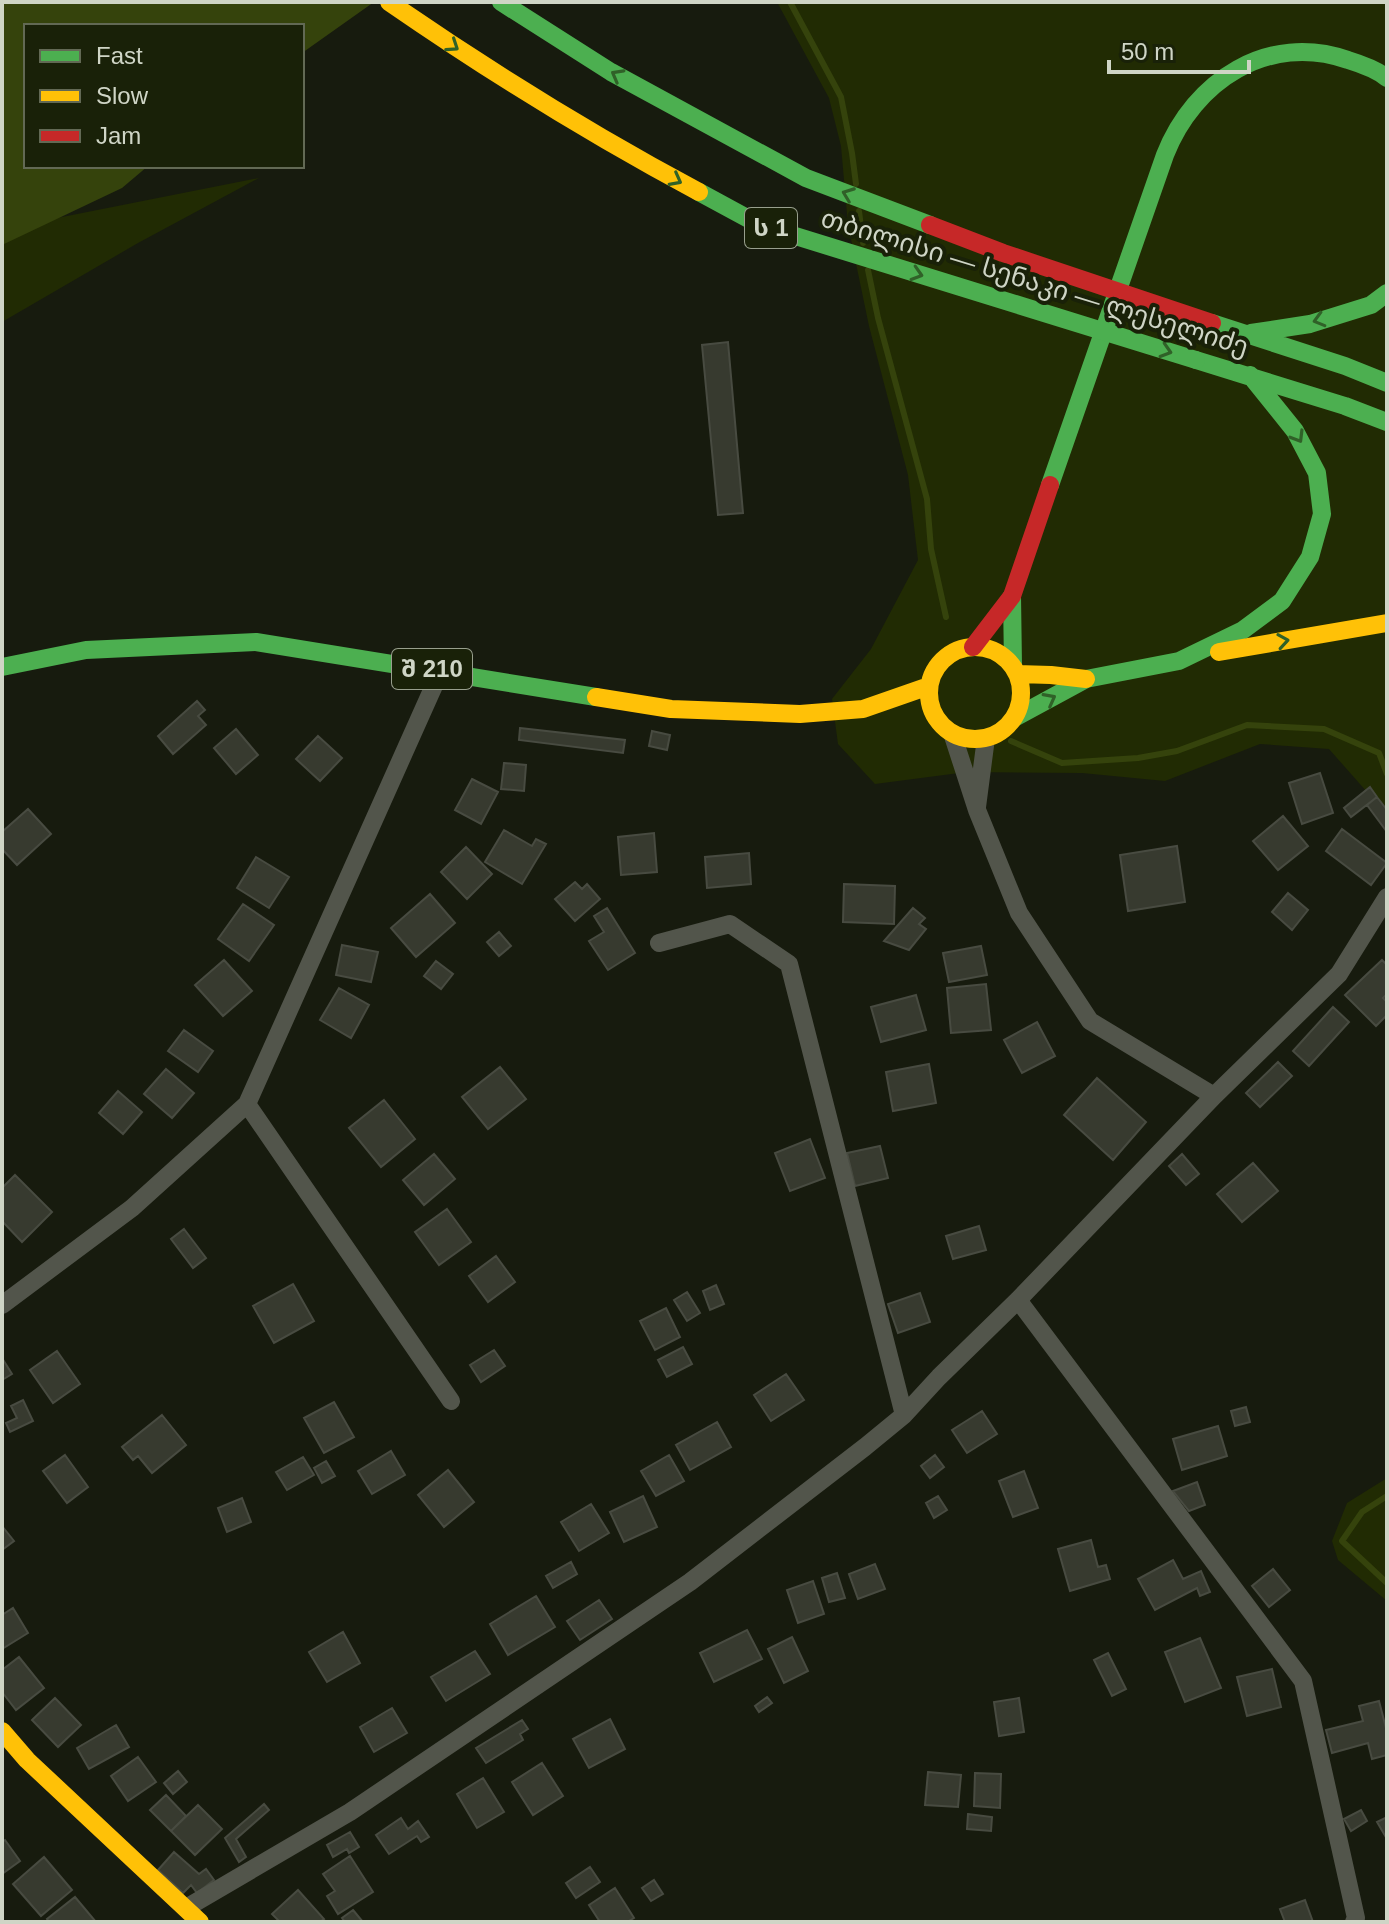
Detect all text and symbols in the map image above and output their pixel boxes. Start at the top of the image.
legend [24,24,304,168]
scale bar [1109,24,1249,74]
one-way arrow [445,36,459,51]
text: 50 m [1121,38,1174,65]
text: Fast [96,42,143,69]
one-way arrow [611,69,626,85]
text: Slow [96,82,149,109]
text: Jam [96,122,141,149]
one-way arrow [667,170,682,186]
one-way arrow [842,187,856,204]
street label: თბილისი — სენაკი — ლესელიძე [817,203,1252,362]
road number: ს 1 [745,208,797,248]
one-way arrow [910,264,924,280]
one-way arrow [1313,311,1327,328]
one-way arrow [1158,342,1172,358]
one-way arrow [1288,428,1303,443]
one-way arrow [1276,633,1290,650]
road number: შ 210 [392,649,472,689]
one-way arrow [1042,693,1056,708]

